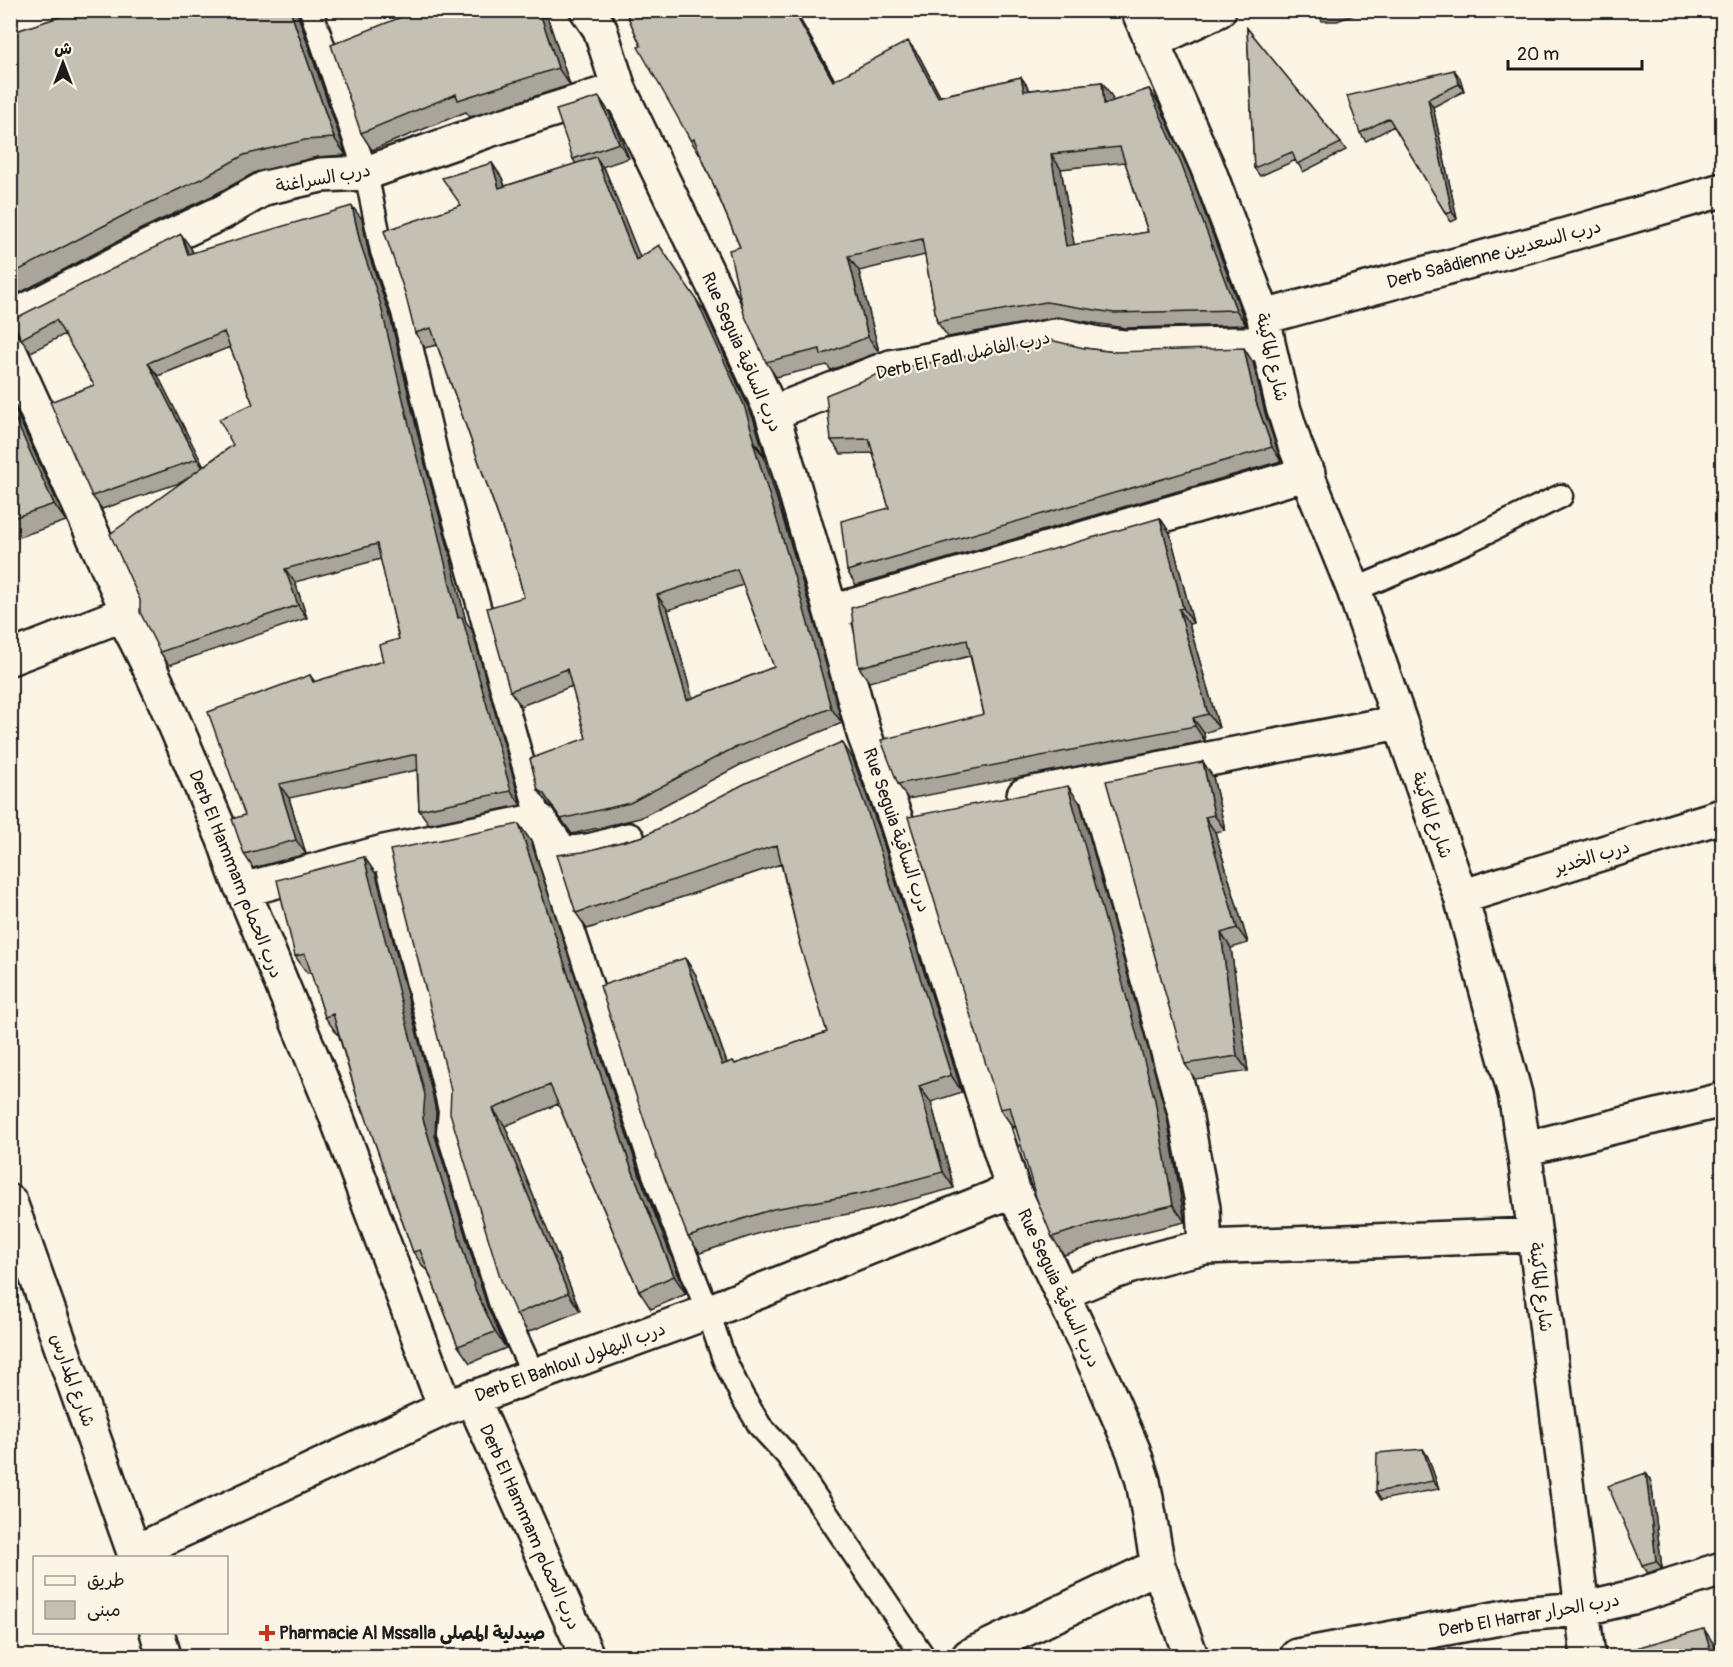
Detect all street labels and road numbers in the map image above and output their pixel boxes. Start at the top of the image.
street label: درب السراغنة [274,159,372,198]
street label: Derb Saâdienne درب السعديين [1384,215,1604,294]
street label: Rue Seguia درب الساقية [696,269,787,436]
street label: شارع الماكينة [1250,311,1293,404]
street label: Derb El Fadl درب الفاضل [874,326,1052,385]
street label: Rue Seguia درب الساقية [858,745,935,915]
street label: Derb El Hammam درب الحمام [181,767,288,982]
street label: شارع الماكينة [1406,769,1457,862]
street label: درب الخدير [1550,835,1633,880]
street label: Rue Seguia درب الساقية [1012,1205,1105,1371]
street label: شارع الماكينة [1524,1241,1557,1333]
street label: Derb El Bahloul درب البهلول [472,1317,669,1408]
street label: شارع المدارس [45,1330,100,1430]
street label: Derb El Hammam درب الحمام [472,1421,585,1634]
street label: Derb El Harrar درب الحرار [1437,1588,1621,1643]

